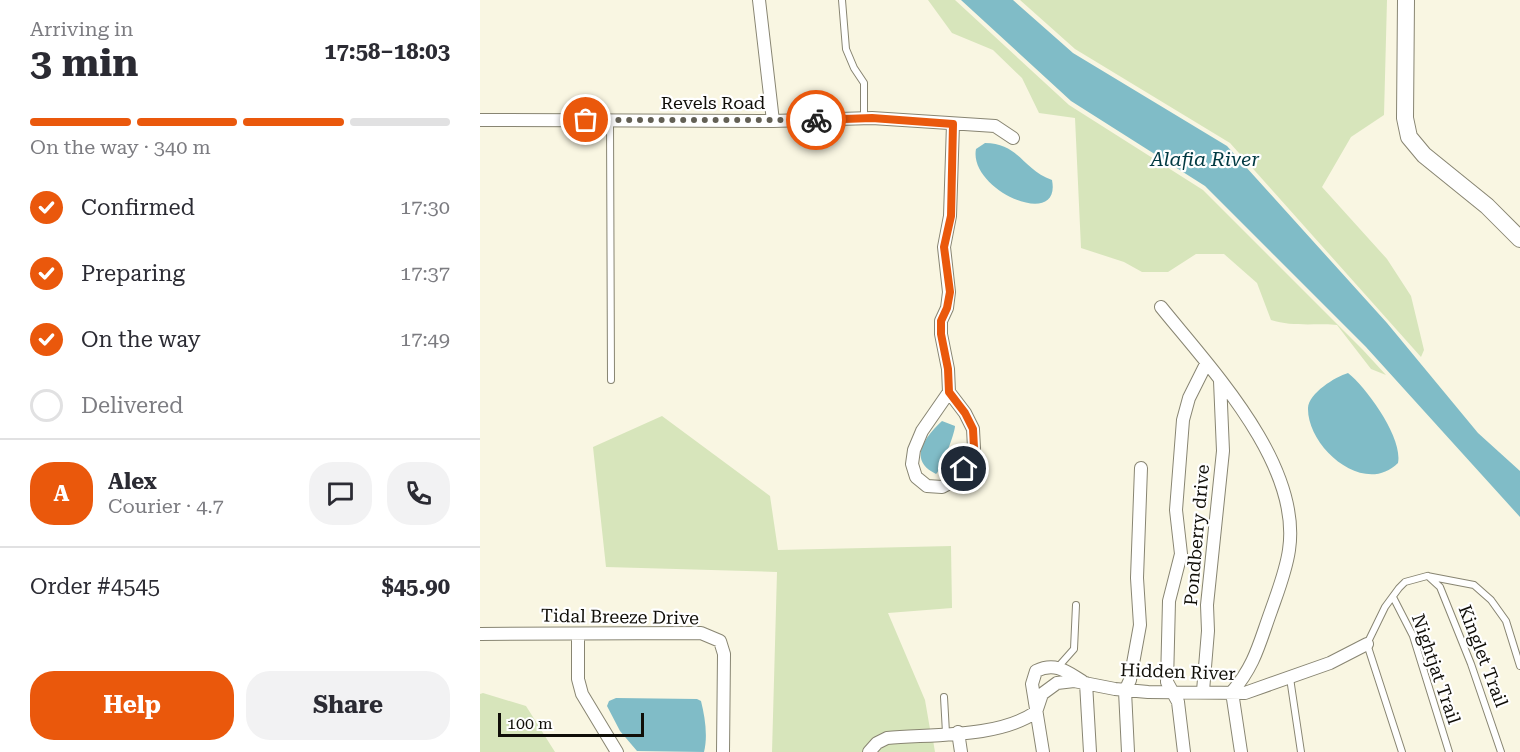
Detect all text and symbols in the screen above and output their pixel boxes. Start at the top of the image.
text: Arriving in [30,17,133,41]
text: 17:58–18:03 [324,39,450,64]
text: 3 min [30,40,138,86]
courier [786,90,846,150]
street label: Revels Road [661,92,766,113]
pin [560,94,611,145]
icon: bag [569,103,602,136]
icon: bike [800,104,833,137]
text: On the way · 340 m [30,135,211,159]
water label: Alafia River [1149,147,1260,171]
icon: check [30,191,63,224]
text: Confirmed [81,195,195,220]
text: 17:30 [400,195,450,219]
icon: check [30,257,63,290]
text: Preparing [81,261,185,286]
text: 17:37 [400,261,450,285]
icon: check [30,323,63,356]
text: On the way [81,327,201,352]
text: 17:49 [400,327,450,351]
text: Delivered [81,393,183,418]
pin [938,443,989,494]
icon: home [947,452,980,485]
button: chat [309,462,372,525]
button: phone [387,462,450,525]
street label: Pondberry drive [1180,463,1213,607]
text: Alex [108,469,157,494]
text: A [54,481,69,506]
text: Courier · 4.7 [108,494,224,518]
text: Order #4545 [30,574,160,599]
text: $45.90 [381,574,450,599]
street label: Kinglet Trail [1454,602,1513,710]
street label: Tidal Breeze Drive [541,605,699,628]
street label: Nightjat Trail [1408,611,1465,727]
street label: Hidden River [1120,659,1236,684]
button: Help [30,671,234,740]
button: Share [246,671,450,740]
scale bar [498,710,644,738]
text: 100 m [507,714,553,733]

